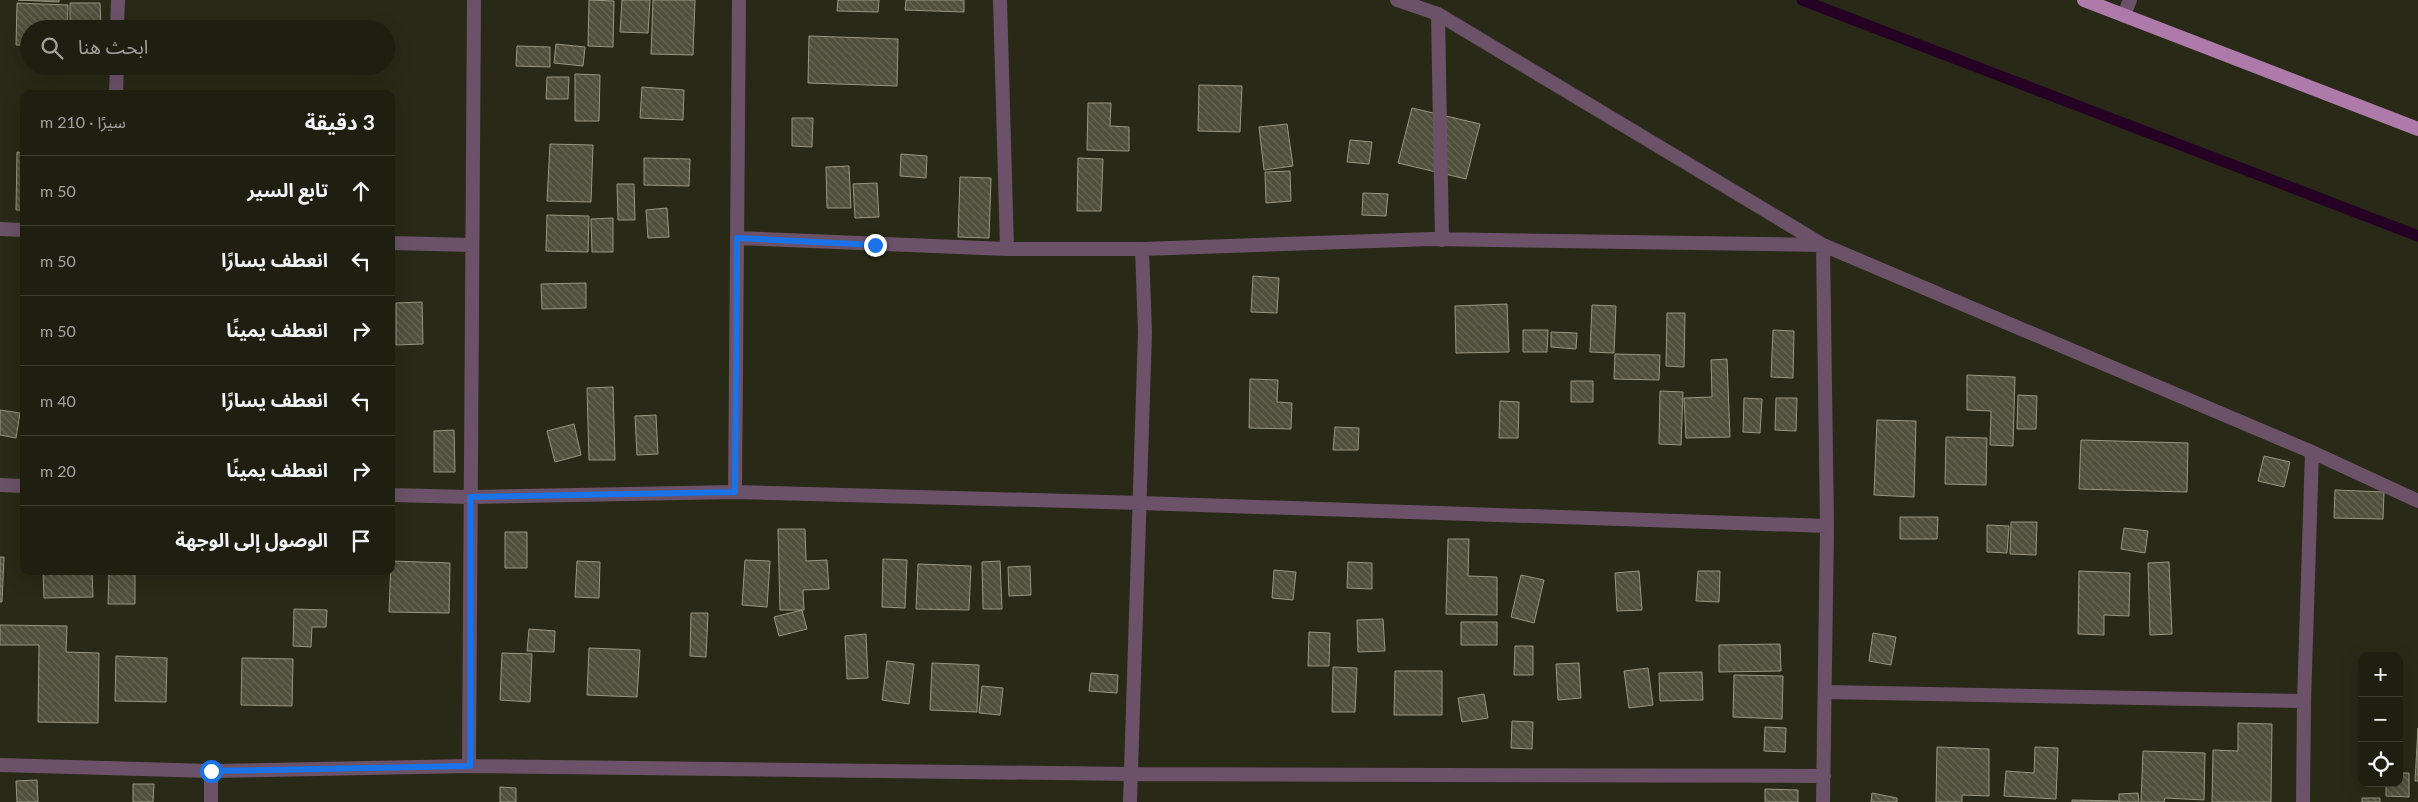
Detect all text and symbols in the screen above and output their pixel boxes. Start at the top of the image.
search box [20,20,395,75]
icon: search [38,34,66,62]
text: ابحث هنا [78,35,148,58]
text: 3 دقيقة [305,109,375,134]
text: سيرًا · 210 m [40,112,126,131]
icon: ahead [347,177,375,205]
text: تابع السير [247,178,328,201]
text: 50 m [40,181,76,200]
route end [864,234,887,257]
icon: left [347,247,375,275]
text: انعطف يسارًا [221,248,328,271]
text: 50 m [40,251,76,270]
icon: right [347,317,375,345]
text: انعطف يمينًا [226,318,328,341]
text: 50 m [40,321,76,340]
icon: left [347,387,375,415]
text: انعطف يسارًا [221,388,328,411]
text: 40 m [40,391,76,410]
icon: right [347,457,375,485]
text: انعطف يمينًا [226,458,328,481]
text: 20 m [40,461,76,480]
icon: arrive [347,527,375,555]
text: الوصول إلى الوجهة [175,528,328,551]
map controls [2358,652,2403,787]
button: + [2358,652,2403,697]
button: − [2358,697,2403,742]
button: locate [2358,742,2403,787]
route start [200,760,223,783]

